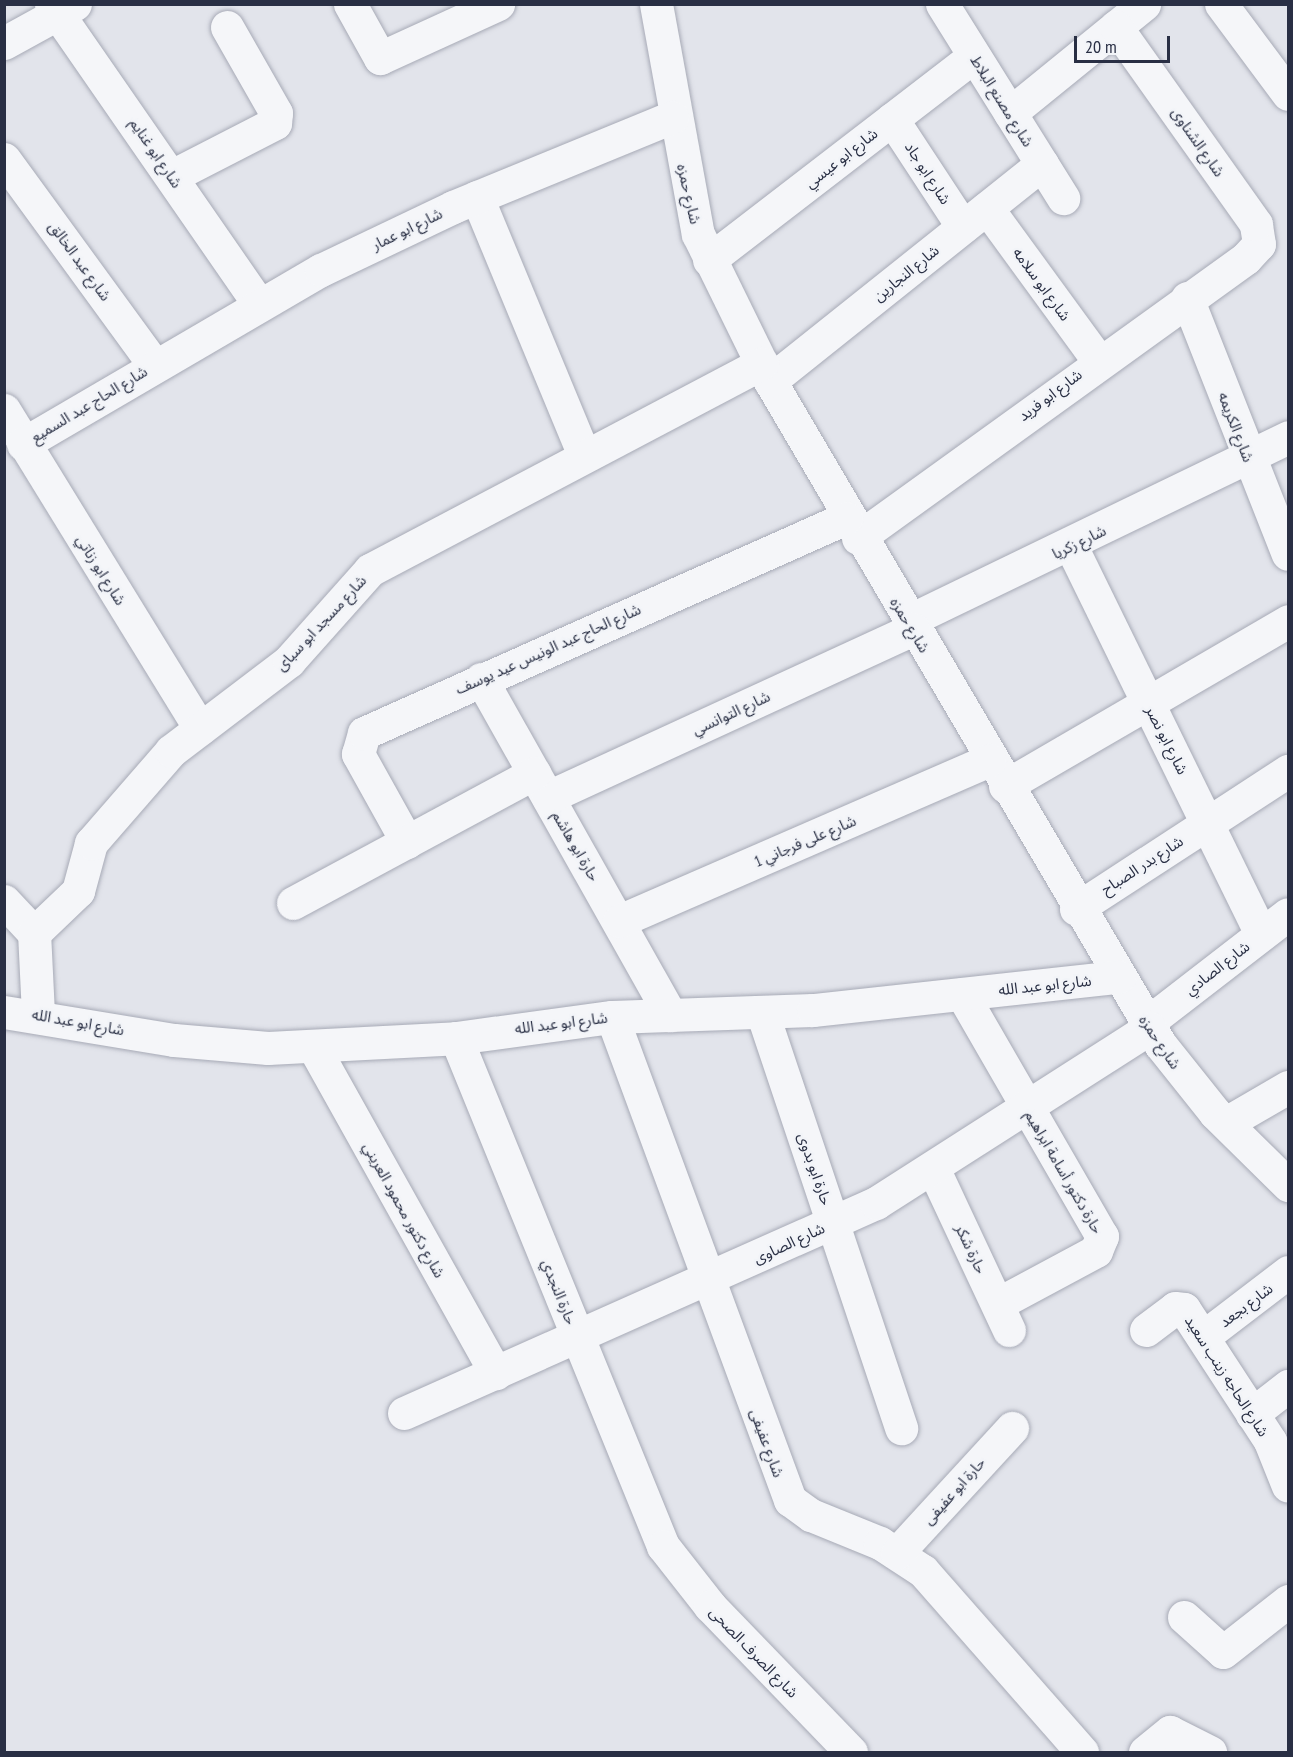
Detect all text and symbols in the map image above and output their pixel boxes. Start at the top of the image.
scale bar [1077,24,1173,62]
text: 20 m [1085,35,1117,58]
street label: شارع مصنع البلاط [967,52,1037,150]
street label: شارع الشناوى [1168,104,1228,180]
street label: شارع ابو غنايم [126,115,186,191]
street label: شارع ابو عيسي [801,124,881,192]
street label: شارع ابو جاد [901,138,955,208]
street label: شارع حمزه [673,162,705,226]
street label: شارع ابو عمار [369,204,445,254]
street label: شارع عبد الخالق [45,218,115,304]
street label: شارع النجارين [869,241,943,305]
street label: شارع ابو سلامه [1009,244,1075,324]
street label: شارع الحاج عبد السميع [27,362,151,446]
street label: شارع ابو فريد [1015,365,1085,425]
street label: شارع الكريمه [1214,389,1258,465]
street label: شارع زكريا [1049,521,1109,563]
street label: شارع ابو زناتي [72,532,130,608]
street label: شارع مسجد ابو سباى [272,571,370,675]
street label: شارع حمزه [886,594,934,656]
street label: شارع الحاج عبد الونيس عيد يوسف [453,600,643,698]
street label: شارع التوانسي [689,687,773,739]
street label: شارع ابو نصر [1142,703,1192,777]
street label: حارة ابو هاشم [549,808,603,884]
street label: شارع على فرجاني 1 [751,811,859,871]
street label: شارع بدر الصباح [1098,832,1186,898]
street label: شارع الصادي [1181,937,1253,999]
street label: شارع ابو عبد الله [998,971,1092,999]
street label: شارع ابو عبد الله [30,1005,126,1039]
street label: شارع ابو عبد الله [514,1008,608,1038]
street label: شارع حمزه [1135,1012,1185,1072]
street label: حارة دكتور أسامة ابراهيم [1021,1107,1107,1237]
street label: حارة ابو بدوى [794,1130,836,1208]
street label: شارع دكتور محمود العريني [359,1139,449,1281]
street label: شارع الصاوى [750,1219,828,1267]
street label: حارة شكر [952,1221,990,1277]
street label: حارة النجدي [538,1257,580,1327]
street label: شارع بجعد [1216,1279,1276,1331]
street label: شارع الحاجه زينب سعيد [1181,1312,1273,1440]
street label: شارع عفيفى [746,1406,788,1480]
street label: حارة ابو عفيفى [919,1454,989,1528]
street label: شارع الصرف الصحى [706,1603,802,1701]

